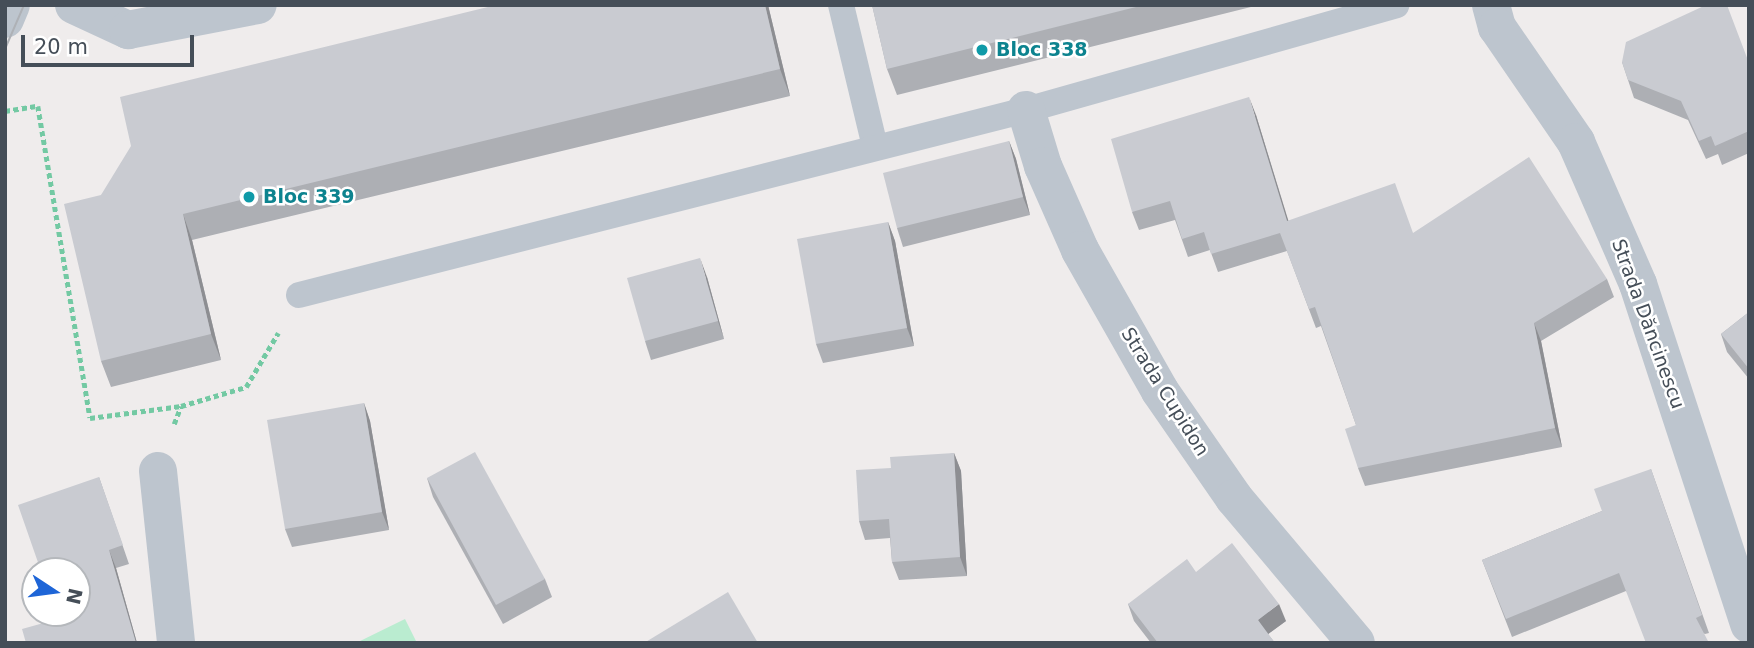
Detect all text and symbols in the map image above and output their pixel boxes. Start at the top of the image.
scale bar [24,21,198,65]
text: 20 m [34,35,88,59]
place label: Bloc 338 [996,39,1088,61]
marker: Bloc 338 [974,42,990,58]
place label: Bloc 339 [263,186,355,208]
marker: Bloc 339 [241,189,257,205]
street label: Strada Dăncinescu [1607,236,1689,412]
street label: Strada Cupidon [1116,324,1214,460]
north arrow [21,557,91,627]
text: N [62,586,87,606]

